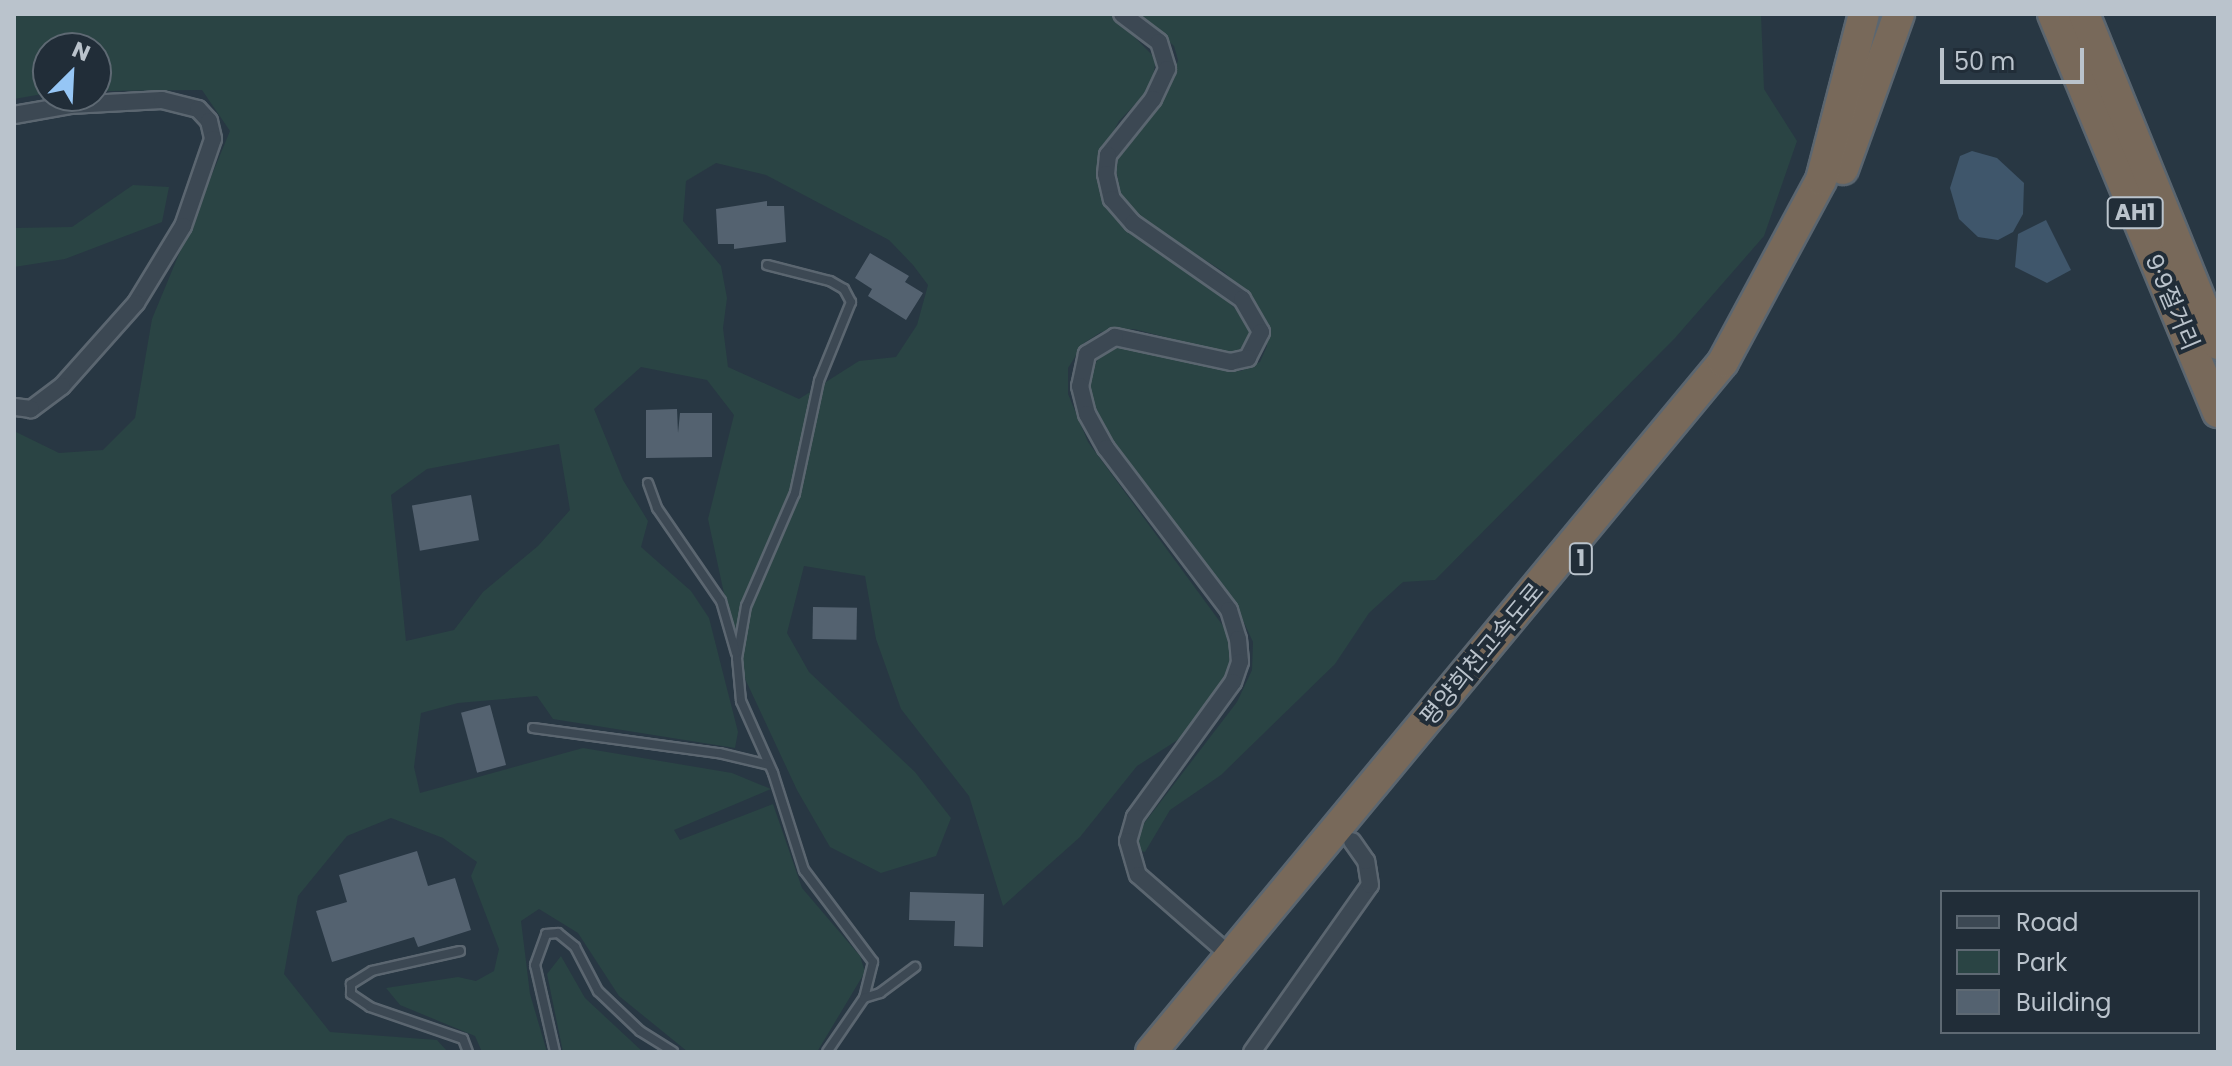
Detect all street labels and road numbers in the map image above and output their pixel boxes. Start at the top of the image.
road number: AH1 [2105,195,2165,231]
street label: 9·9절거리 [2139,250,2205,354]
road number: 1 [1567,541,1595,577]
street label: 평양희천고속도로 [1414,577,1550,731]

